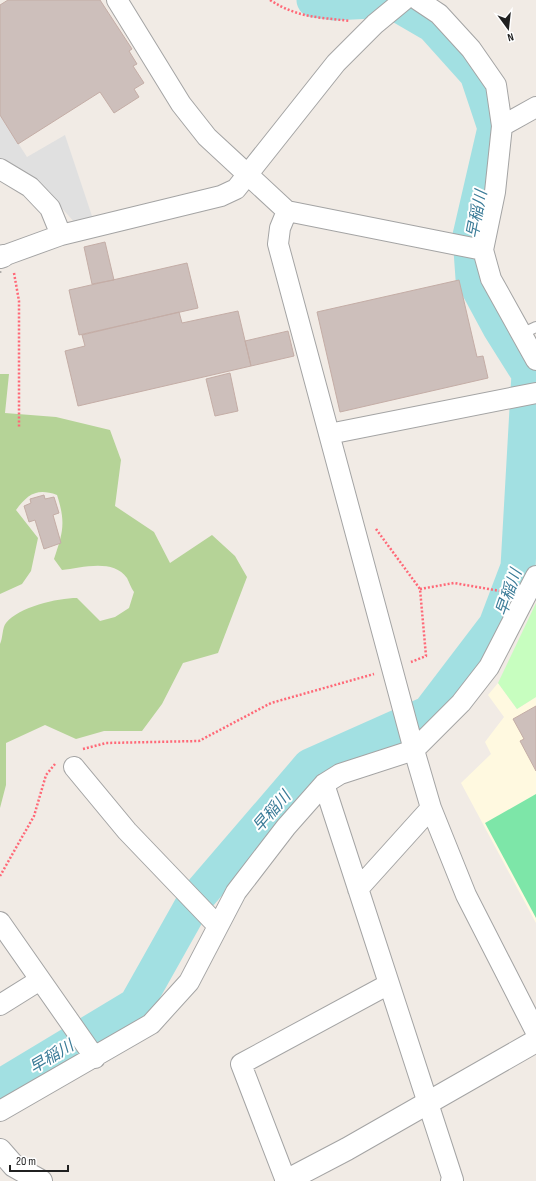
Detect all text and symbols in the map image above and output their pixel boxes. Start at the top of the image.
north arrow [488,8,528,48]
text: N [506,30,515,44]
water label: 早稲川 [464,187,492,240]
water label: 早稲川 [493,565,527,618]
water label: 早稲川 [249,786,296,836]
water label: 早稲川 [26,1036,79,1078]
scale bar [10,1147,68,1173]
text: 20 m [16,1154,36,1169]

